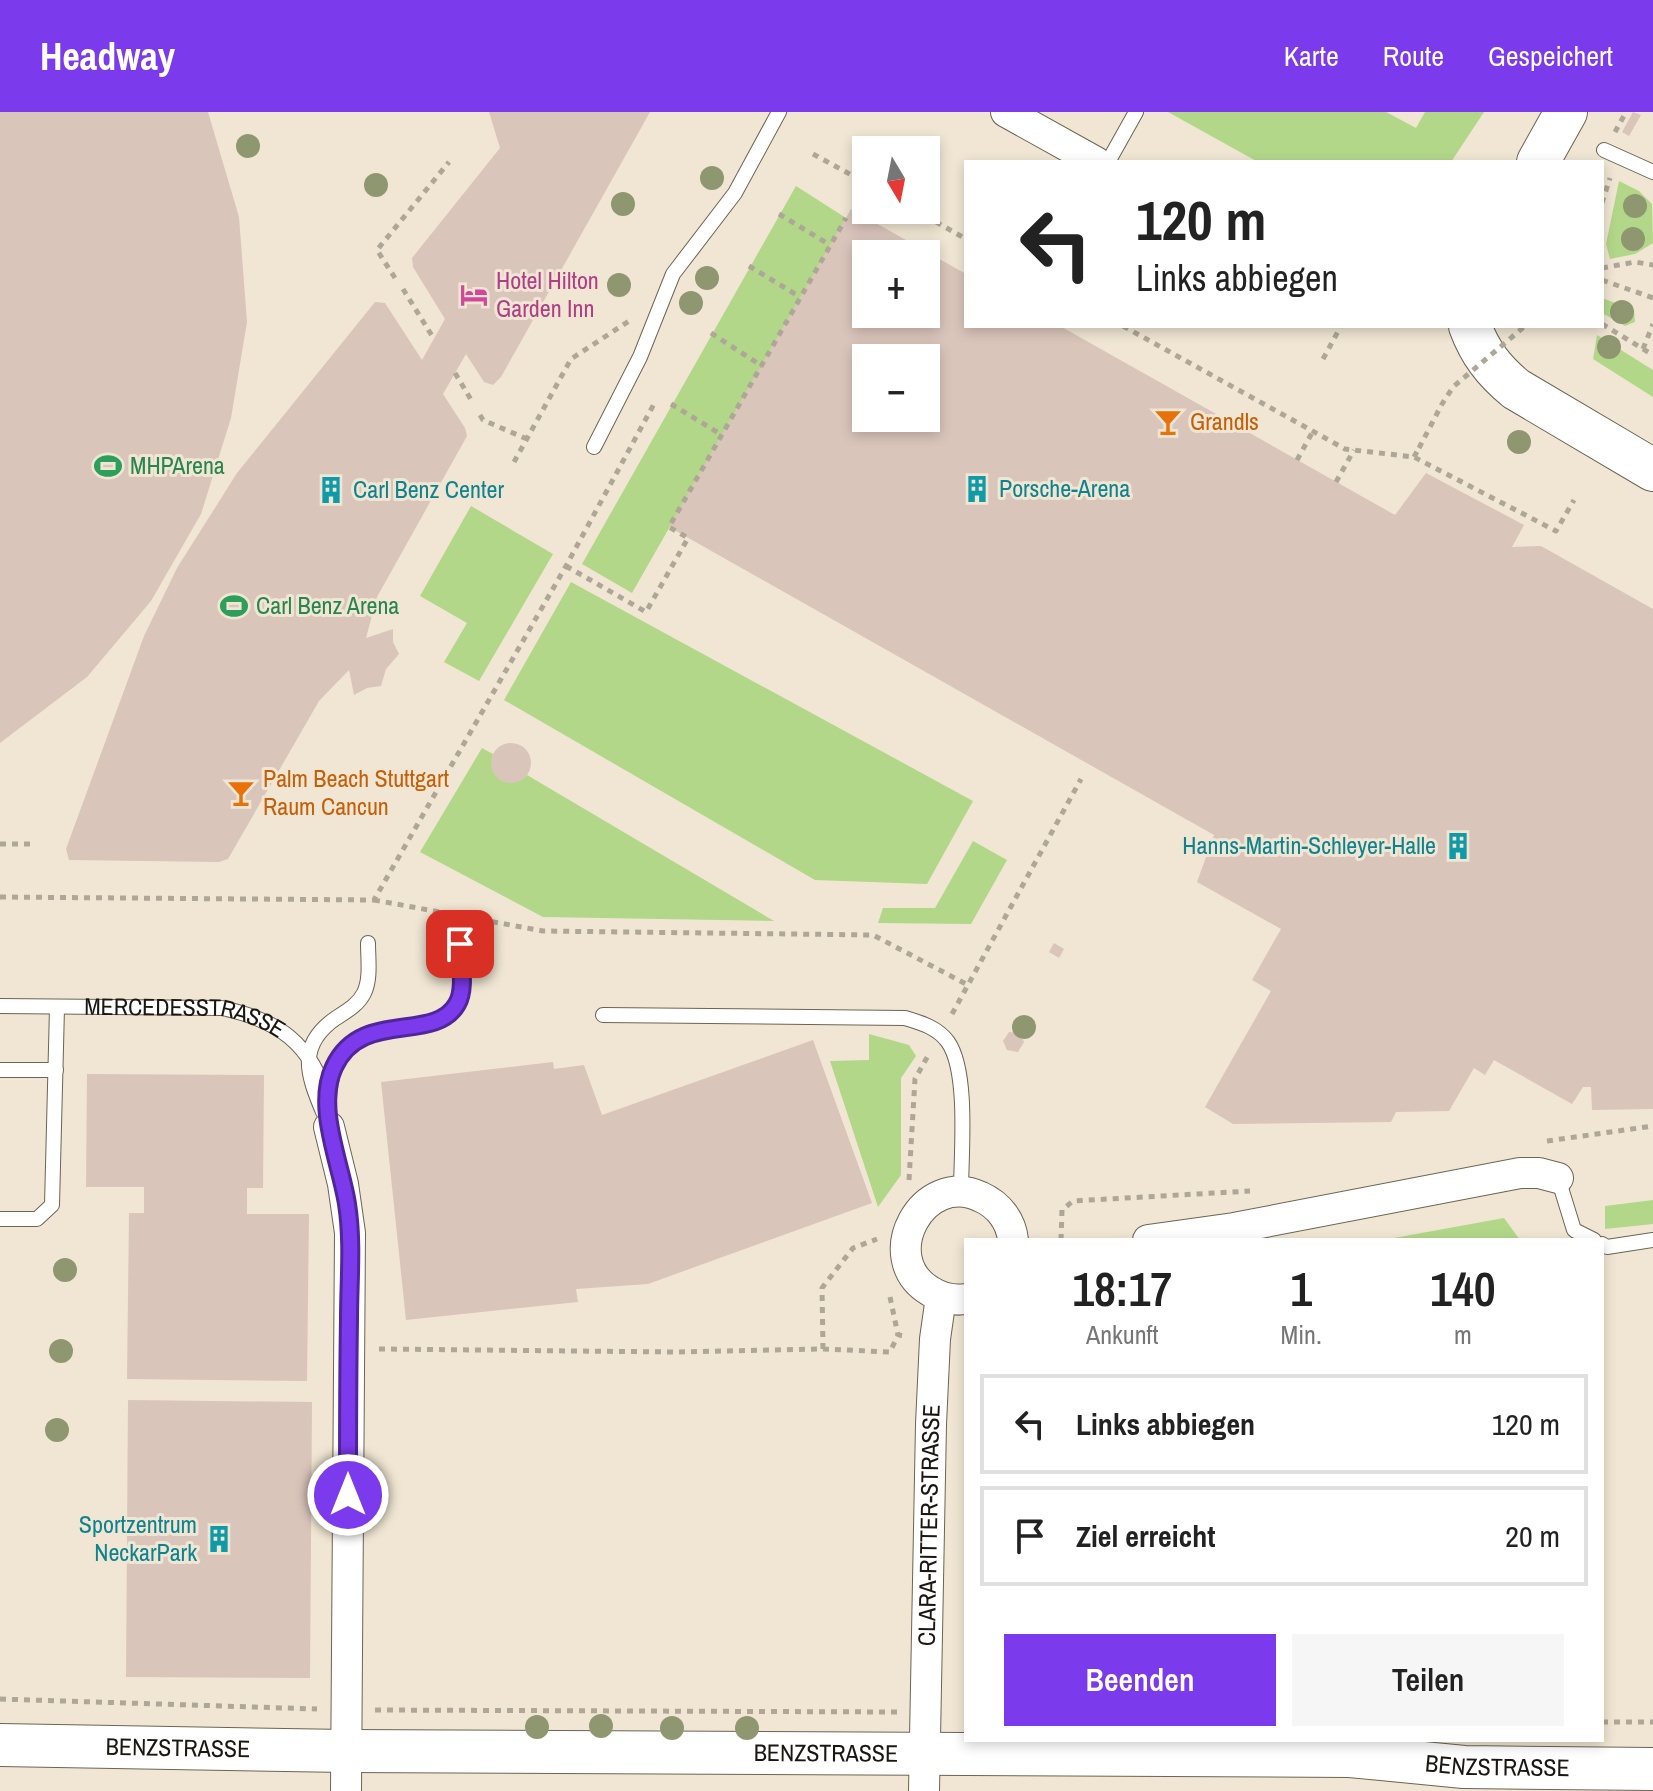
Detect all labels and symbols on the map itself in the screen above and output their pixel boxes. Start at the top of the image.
north arrow [852,136,940,224]
place label: Hotel Hilton Garden Inn [496,264,599,324]
hotel icon: Hotel Hilton Garden Inn [459,280,489,310]
place label: Grandls [1190,405,1259,437]
bar icon: Grandls [1153,407,1183,437]
place label: MHPArena [130,449,225,481]
sports icon: MHPArena [93,451,123,481]
place label: Porsche-Arena [999,472,1130,504]
place label: Carl Benz Center [353,473,504,505]
building icon: Porsche-Arena [962,474,992,504]
building icon: Carl Benz Center [316,475,346,505]
place label: Carl Benz Arena [256,589,399,621]
sports icon: Carl Benz Arena [219,591,249,621]
place label: Palm Beach Stuttgart Raum Cancun [263,762,450,822]
bar icon: Palm Beach Stuttgart Raum Cancun [226,778,256,808]
place label: Hanns-Martin-Schleyer-Halle [1182,829,1436,861]
building icon: Hanns-Martin-Schleyer-Halle [1443,831,1473,861]
pin [426,910,494,978]
street label: MERCEDESSTRASSE [84,990,292,1045]
street label: CLARA-RITTER-STRASSE [910,1403,947,1646]
position arrow [306,1453,390,1537]
place label: Sportzentrum NeckarPark [79,1508,197,1568]
building icon: Sportzentrum NeckarPark [204,1524,234,1554]
street label: BENZSTRASSE [105,1730,250,1764]
street label: BENZSTRASSE [754,1736,898,1769]
street label: BENZSTRASSE [1424,1746,1570,1783]

